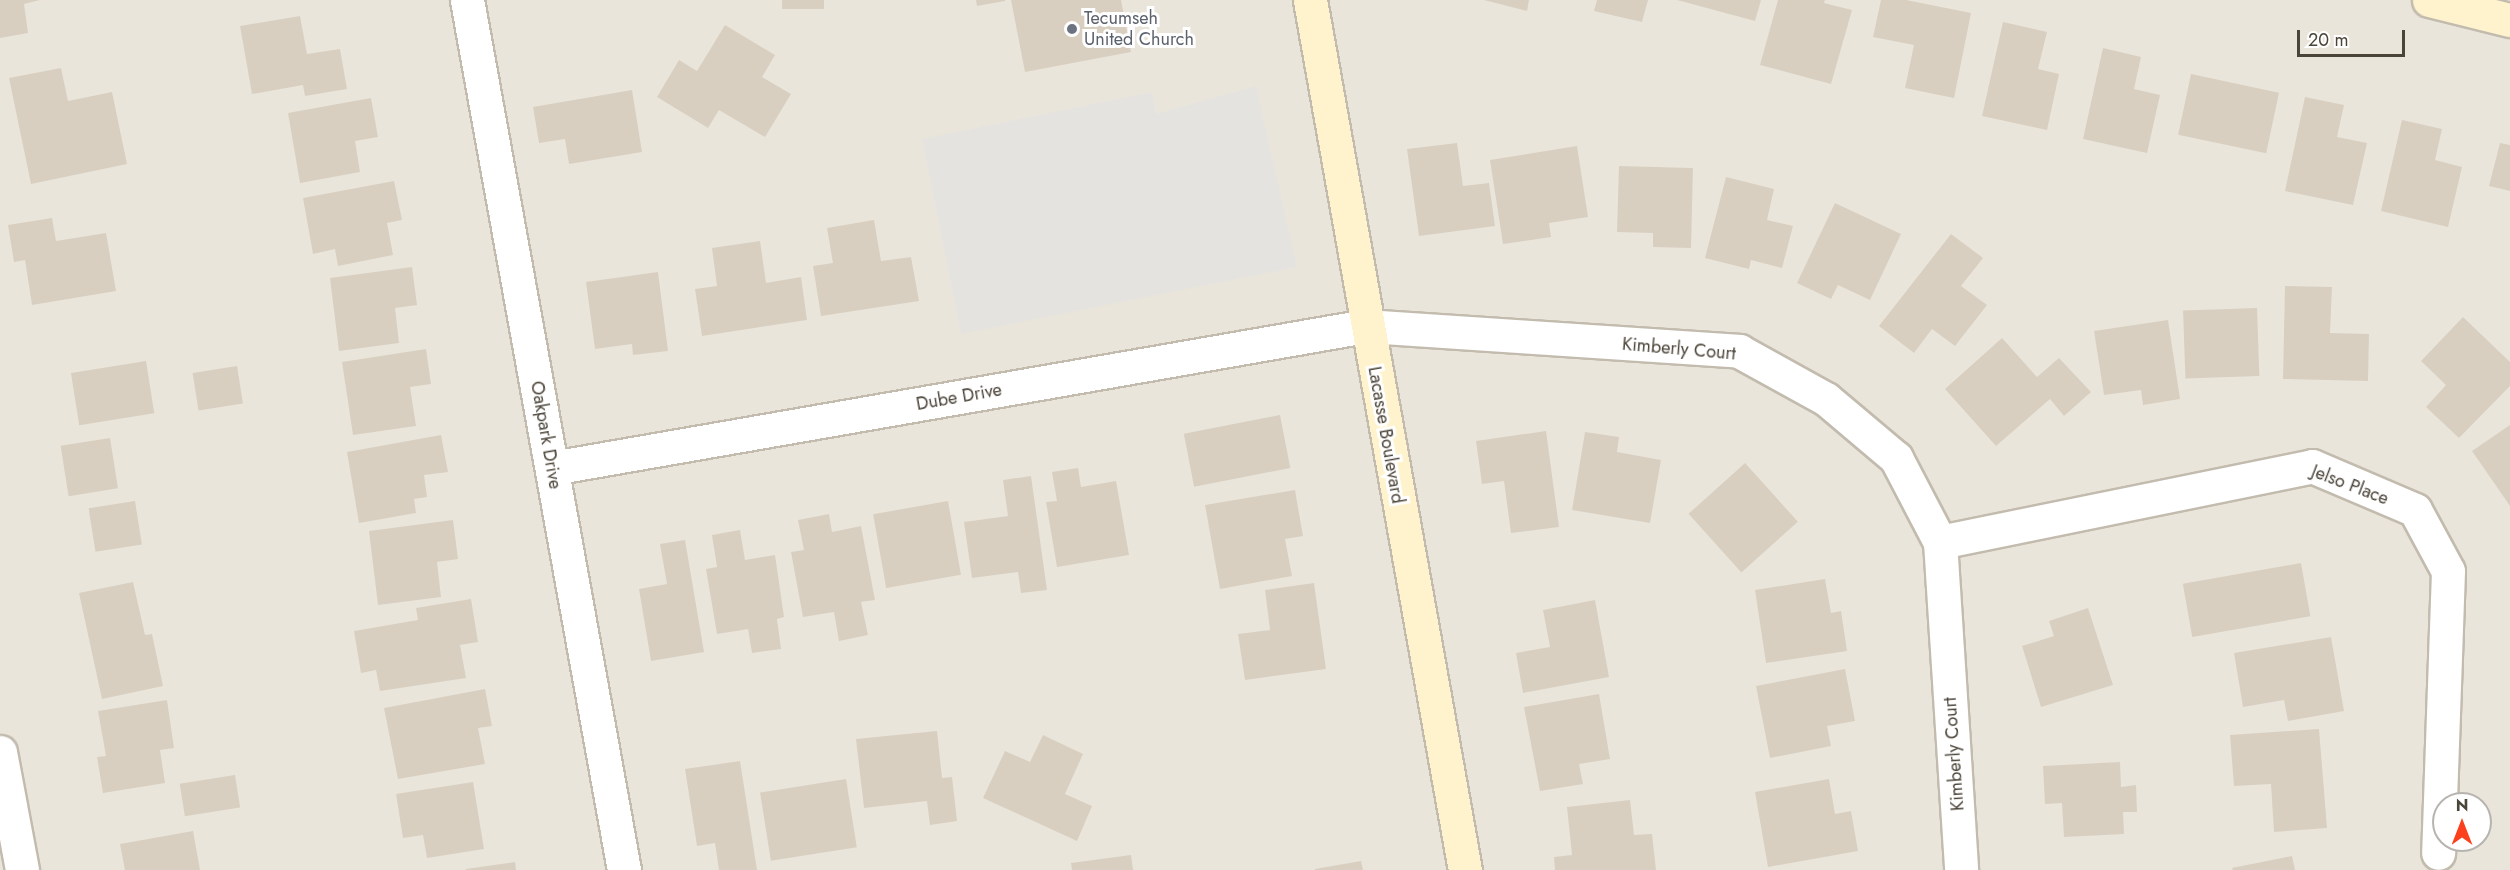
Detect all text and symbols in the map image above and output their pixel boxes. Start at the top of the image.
place label: Tecumseh United Church [1084,8,1194,50]
scale bar [2300,18,2408,56]
marker: Tecumseh United Church [1065,22,1079,36]
text: 20 m [2308,27,2348,53]
street label: Kimberly Court [1621,333,1737,365]
street label: Lacasse Boulevard [1363,365,1409,505]
street label: Oakpark Drive [526,379,566,491]
street label: Dube Drive [914,379,1004,415]
street label: Jelso Place [2308,460,2392,510]
street label: Kimberly Court [1939,696,1969,812]
north arrow [2432,792,2492,852]
text: N [2456,794,2468,817]

